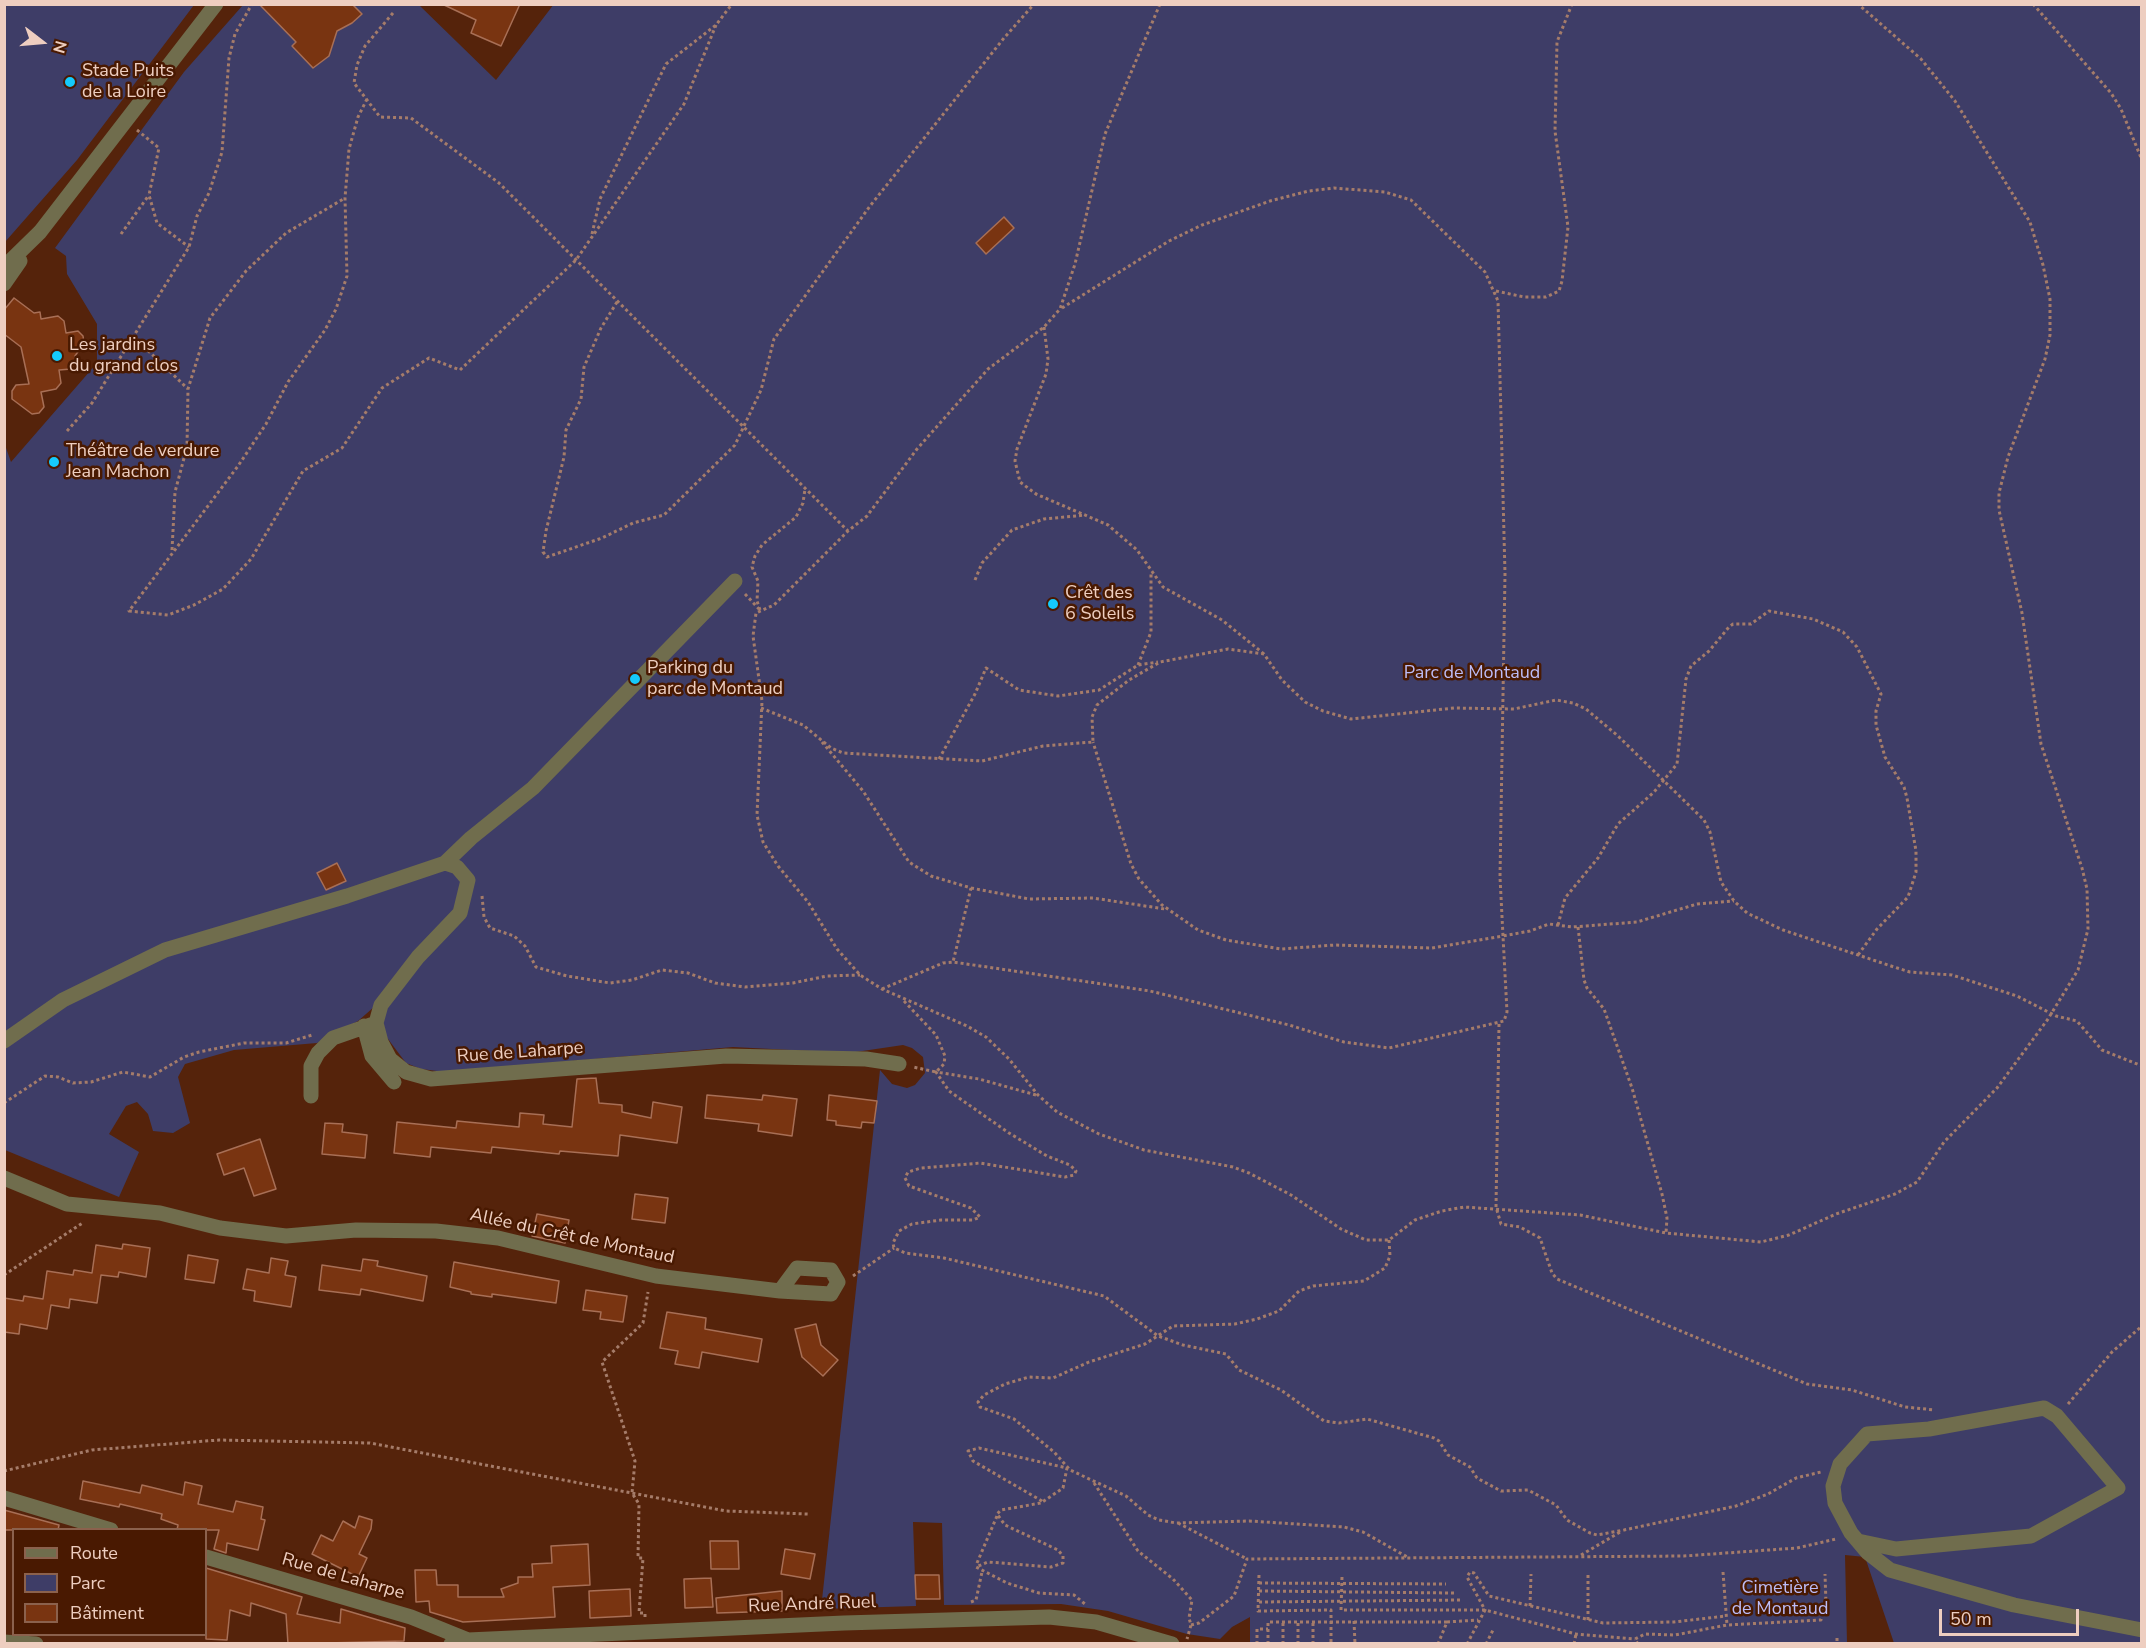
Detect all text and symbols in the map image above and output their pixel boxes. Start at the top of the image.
north arrow [12,12,72,72]
text: N [47,38,72,56]
place label: Stade Puits de la Loire [82,61,174,104]
marker: Stade Puits de la Loire [63,75,77,89]
place label: Les jardins du grand clos [69,335,178,378]
marker: Les jardins du grand clos [50,349,64,363]
place label: Théâtre de verdure Jean Machon [66,441,219,484]
marker: Théâtre de verdure Jean Machon [47,455,61,469]
place label: Crêt des 6 Soleils [1065,583,1134,626]
marker: Crêt des 6 Soleils [1046,597,1060,611]
place label: Parking du parc de Montaud [647,658,783,700]
park label: Parc de Montaud [1404,663,1540,685]
marker: Parking du parc de Montaud [628,672,642,686]
street label: Rue de Laharpe [456,1038,584,1068]
street label: Allée du Crêt de Montaud [468,1205,676,1269]
legend [12,1528,207,1636]
text: Route [70,1541,118,1565]
street label: Rue de Laharpe [279,1549,407,1605]
text: Parc [70,1571,105,1595]
park label: Cimetière de Montaud [1732,1578,1828,1620]
street label: Rue André Ruel [748,1592,876,1618]
scale bar [1942,1597,2082,1635]
text: Bâtiment [70,1601,144,1625]
text: 50 m [1950,1607,1992,1631]

